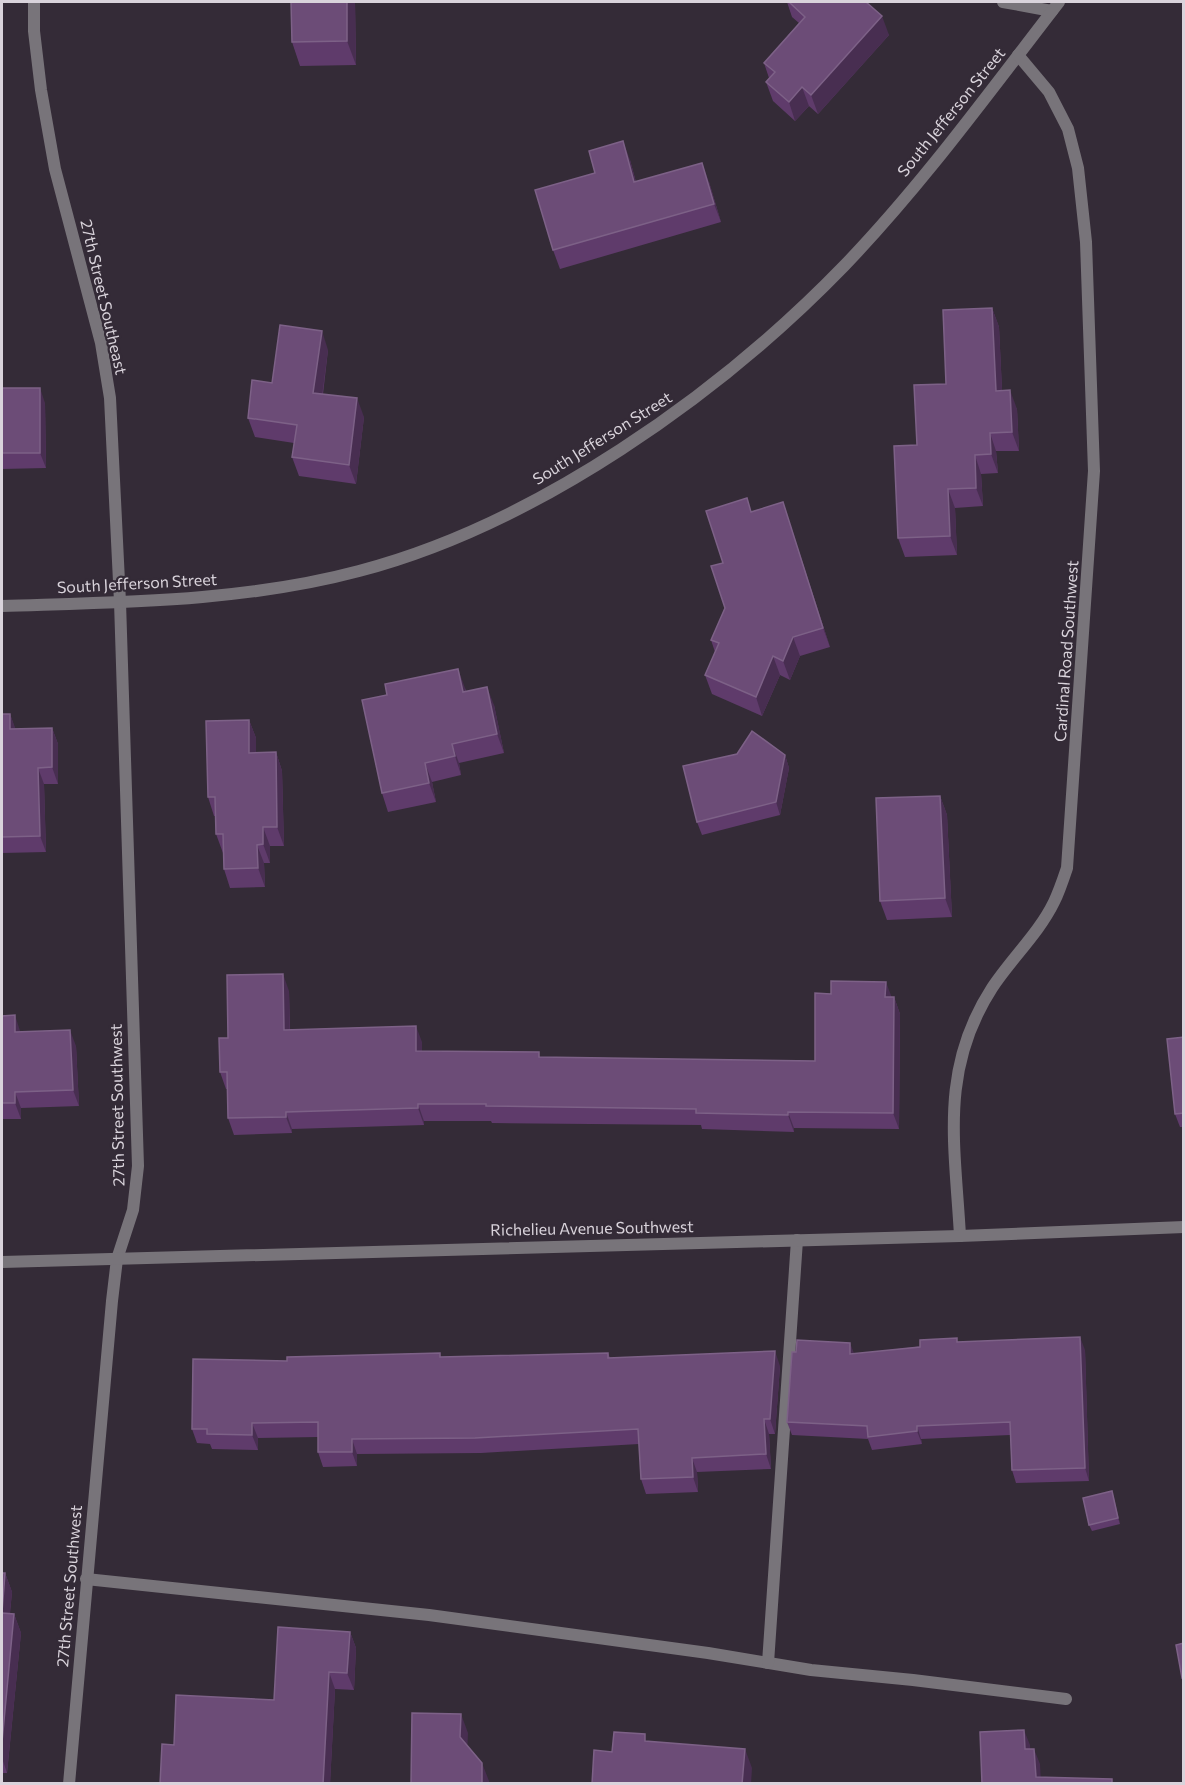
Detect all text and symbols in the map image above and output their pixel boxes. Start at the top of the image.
street label: South Jefferson Street [893,43,1009,180]
street label: 27th Street Southeast [77,217,132,377]
street label: South Jefferson Street [529,387,675,488]
street label: Cardinal Road Southwest [1050,559,1081,742]
street label: South Jefferson Street [56,569,218,596]
street label: 27th Street Southwest [106,1023,127,1186]
street label: Richelieu Avenue Southwest [490,1216,694,1239]
street label: 27th Street Southwest [52,1504,85,1668]

